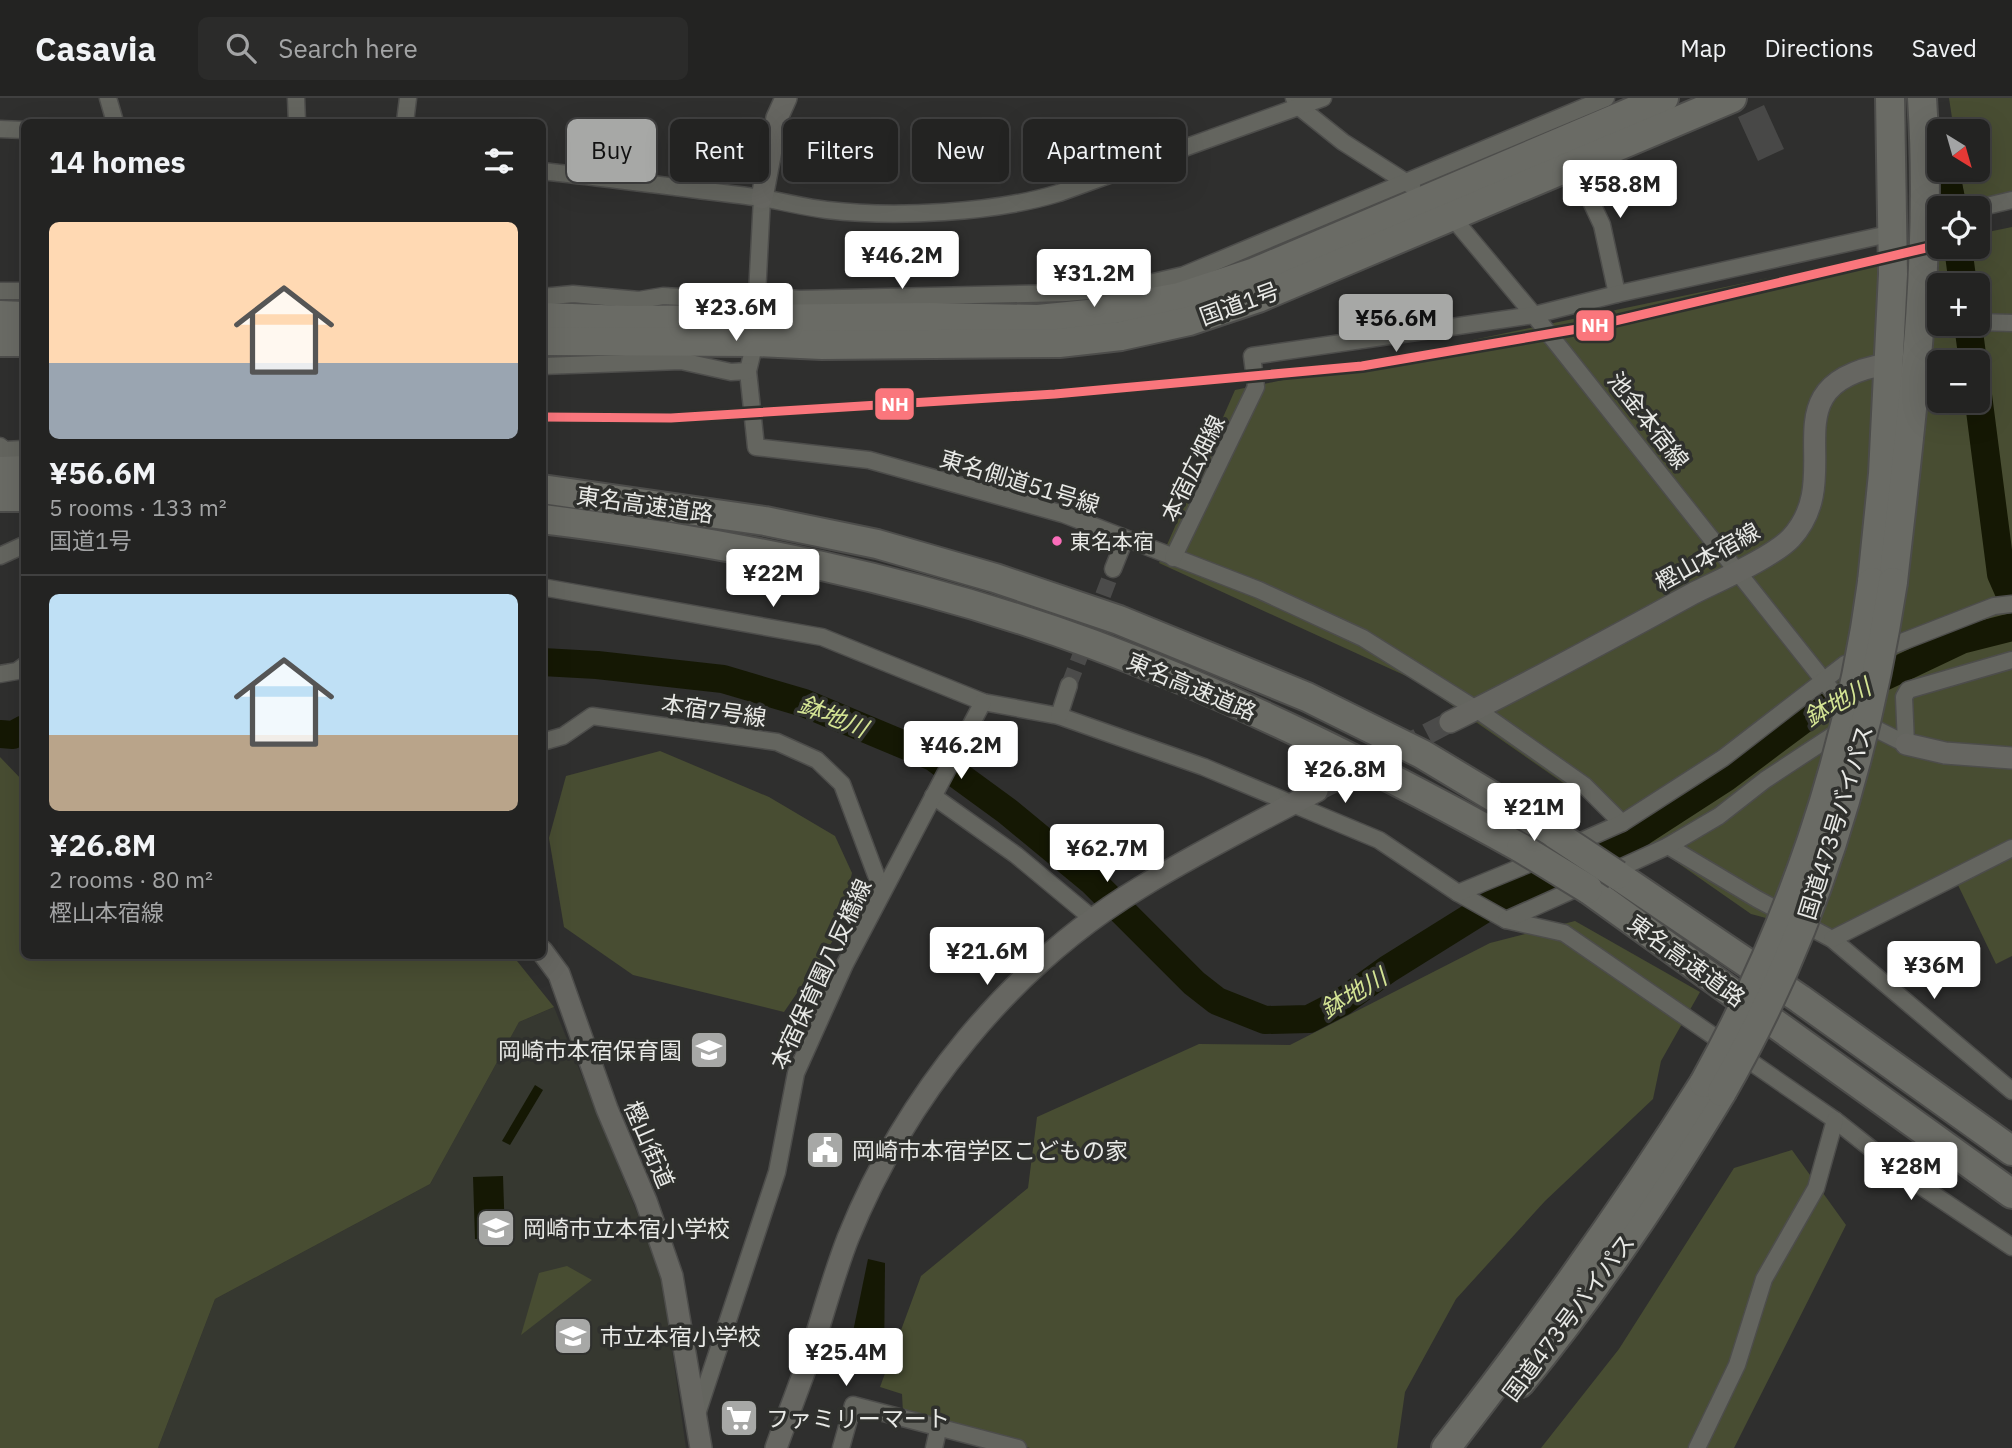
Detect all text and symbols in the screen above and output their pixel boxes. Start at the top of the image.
search box [198,17,688,80]
text: Casavia [35,27,156,70]
icon: search [222,29,260,67]
text: Search here [278,31,418,65]
text: Map [1680,32,1726,64]
text: Directions [1764,32,1874,64]
text: Saved [1912,32,1977,64]
chip: Buy [567,119,656,182]
chip: Rent [670,119,769,182]
chip: Filters [783,119,898,182]
chip: New [912,119,1009,182]
chip: Apartment [1023,119,1186,182]
north arrow [1927,119,1990,182]
map controls [1927,119,1990,413]
text: 14 homes [49,142,186,181]
icon: filters [480,142,518,180]
pin: ¥58.8M [1563,160,1677,220]
text: ¥58.8M [1579,168,1661,198]
button: locate [1927,196,1990,259]
pin: ¥46.2M [845,232,959,291]
text: ¥46.2M [861,239,943,269]
pin: ¥31.2M [1037,250,1151,309]
text: ¥31.2M [1053,257,1135,287]
icon: home [221,267,347,393]
button: + [1927,273,1990,336]
street label: 国道1号 [1195,275,1283,331]
pin: ¥23.6M [679,284,793,343]
text: ¥23.6M [695,291,777,321]
pin: ¥56.6M [1339,294,1453,354]
text: ¥56.6M [1355,302,1437,332]
line badge: NH [1575,309,1615,342]
text: NH [1581,313,1609,337]
button: − [1927,350,1990,413]
street label: 池金本宿線 [1602,365,1696,475]
line badge: NH [874,387,915,421]
text: NH [881,392,909,416]
street label: 本宿広畑線 [1153,410,1231,526]
street label: 東名側道51号線 [936,442,1104,520]
text: ¥56.6M [49,453,156,492]
street label: 東名高速道路 [575,480,715,528]
text: 5 rooms · 133 m² [49,492,227,522]
street label: 樫山本宿線 [1649,515,1765,597]
text: 国道1号 [49,525,132,555]
place label: 東名本宿 [1070,527,1154,555]
marker: 東名本宿 [1050,534,1064,548]
pin: ¥22M [732,550,814,609]
text: ¥22M [742,557,804,587]
icon: home [221,639,347,765]
street label: 東名高速道路 [1123,645,1261,727]
water label: 鉢地川 [1798,669,1879,733]
street label: 本宿7号線 [660,688,768,732]
water label: 鉢地川 [794,688,875,745]
street label: 国道473号バイパス [1791,721,1879,923]
pin: ¥46.2M [904,722,1018,781]
text: ¥46.2M [920,729,1002,759]
pin: ¥26.8M [1288,746,1402,805]
text: ¥26.8M [1304,753,1386,783]
pin: ¥21M [1493,784,1575,843]
text: ¥21M [1503,791,1565,821]
pin: ¥62.7M [1050,824,1164,884]
text: ¥26.8M [49,825,156,864]
text: ¥62.7M [1066,832,1148,862]
text: 2 rooms · 80 m² [49,864,213,894]
street label: 本宿保育園八反橋線 [763,874,877,1074]
text: 樫山本宿線 [49,897,164,927]
street label: 東名高速道路 [1622,907,1752,1013]
pin: ¥21.6M [930,928,1044,987]
text: ¥21.6M [946,935,1028,965]
pin: ¥36M [1893,942,1975,1001]
text: ¥36M [1903,949,1965,979]
water label: 鉢地川 [1314,959,1395,1025]
school or university icon: 岡崎市本宿保育園 [688,1029,730,1071]
place label: 岡崎市本宿保育園 [498,1035,682,1065]
street label: 樫山街道 [618,1096,682,1192]
public building icon: 岡崎市本宿学区こどもの家 [804,1129,846,1171]
place label: 岡崎市本宿学区こどもの家 [852,1135,1128,1165]
pin: ¥28M [1870,1142,1952,1202]
text: ¥28M [1880,1150,1942,1180]
school or university icon: 岡崎市立本宿小学校 [475,1207,517,1249]
place label: 岡崎市立本宿小学校 [523,1213,730,1243]
street label: 国道473号バイパス [1495,1227,1641,1407]
school or university icon: 市立本宿小学校 [552,1315,594,1357]
place label: 市立本宿小学校 [600,1321,761,1351]
pin: ¥25.4M [789,1328,903,1388]
text: ¥25.4M [805,1336,887,1366]
supermarket icon: ファミリーマート [718,1397,760,1439]
place label: ファミリーマート [766,1403,950,1433]

